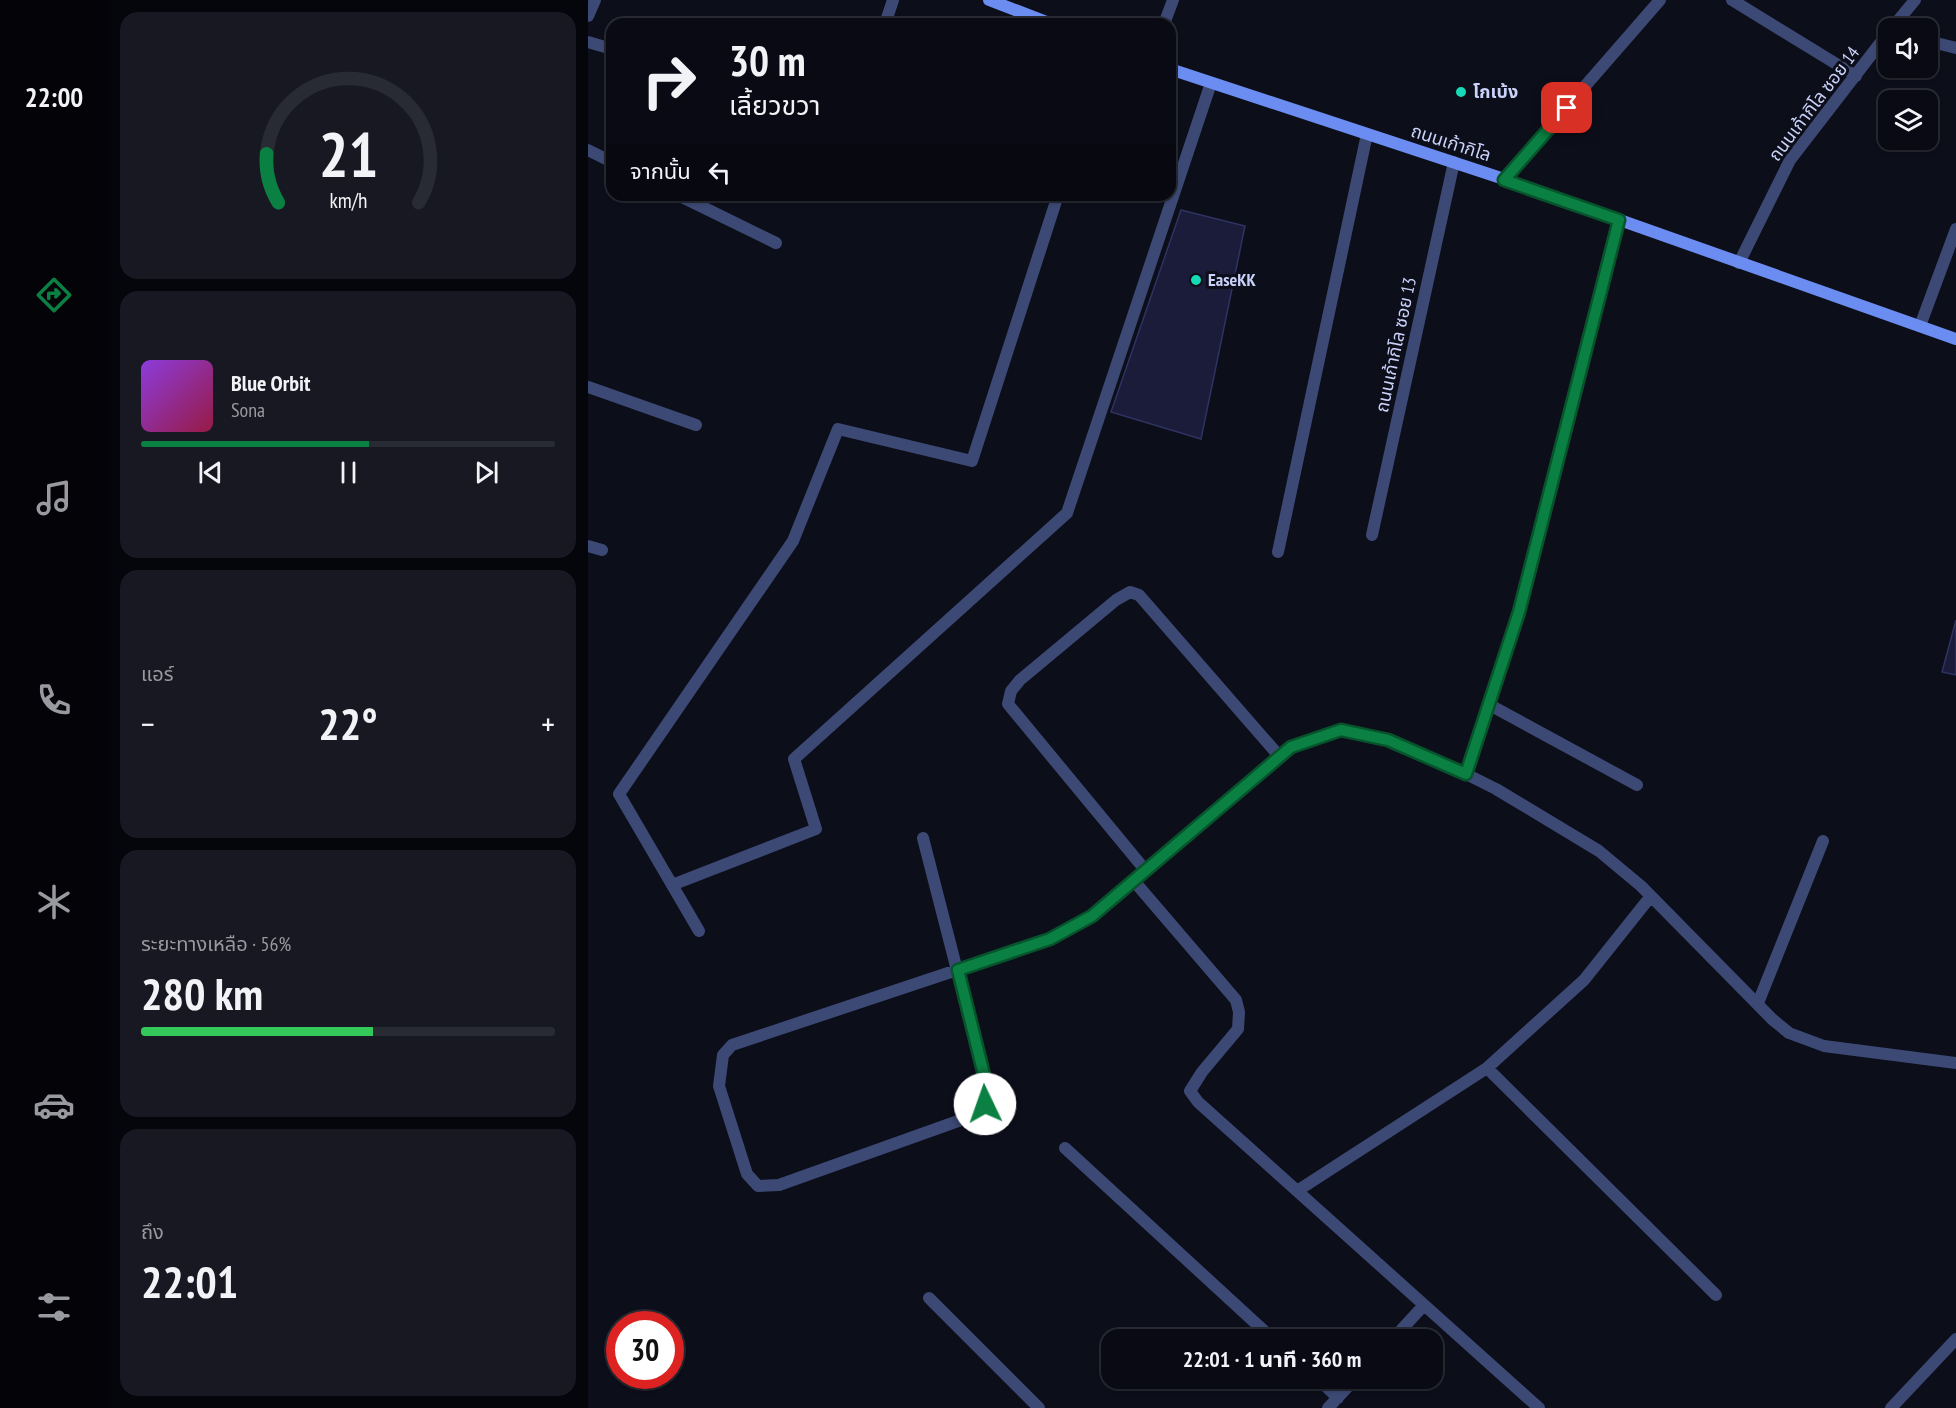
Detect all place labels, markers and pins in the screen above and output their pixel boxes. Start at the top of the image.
place label: โกเบ้ง [1473,80,1518,103]
pin [1541,82,1592,133]
marker: โกเบ้ง [1454,85,1468,99]
place label: EaseKK [1208,268,1257,291]
marker: EaseKK [1189,273,1203,287]

